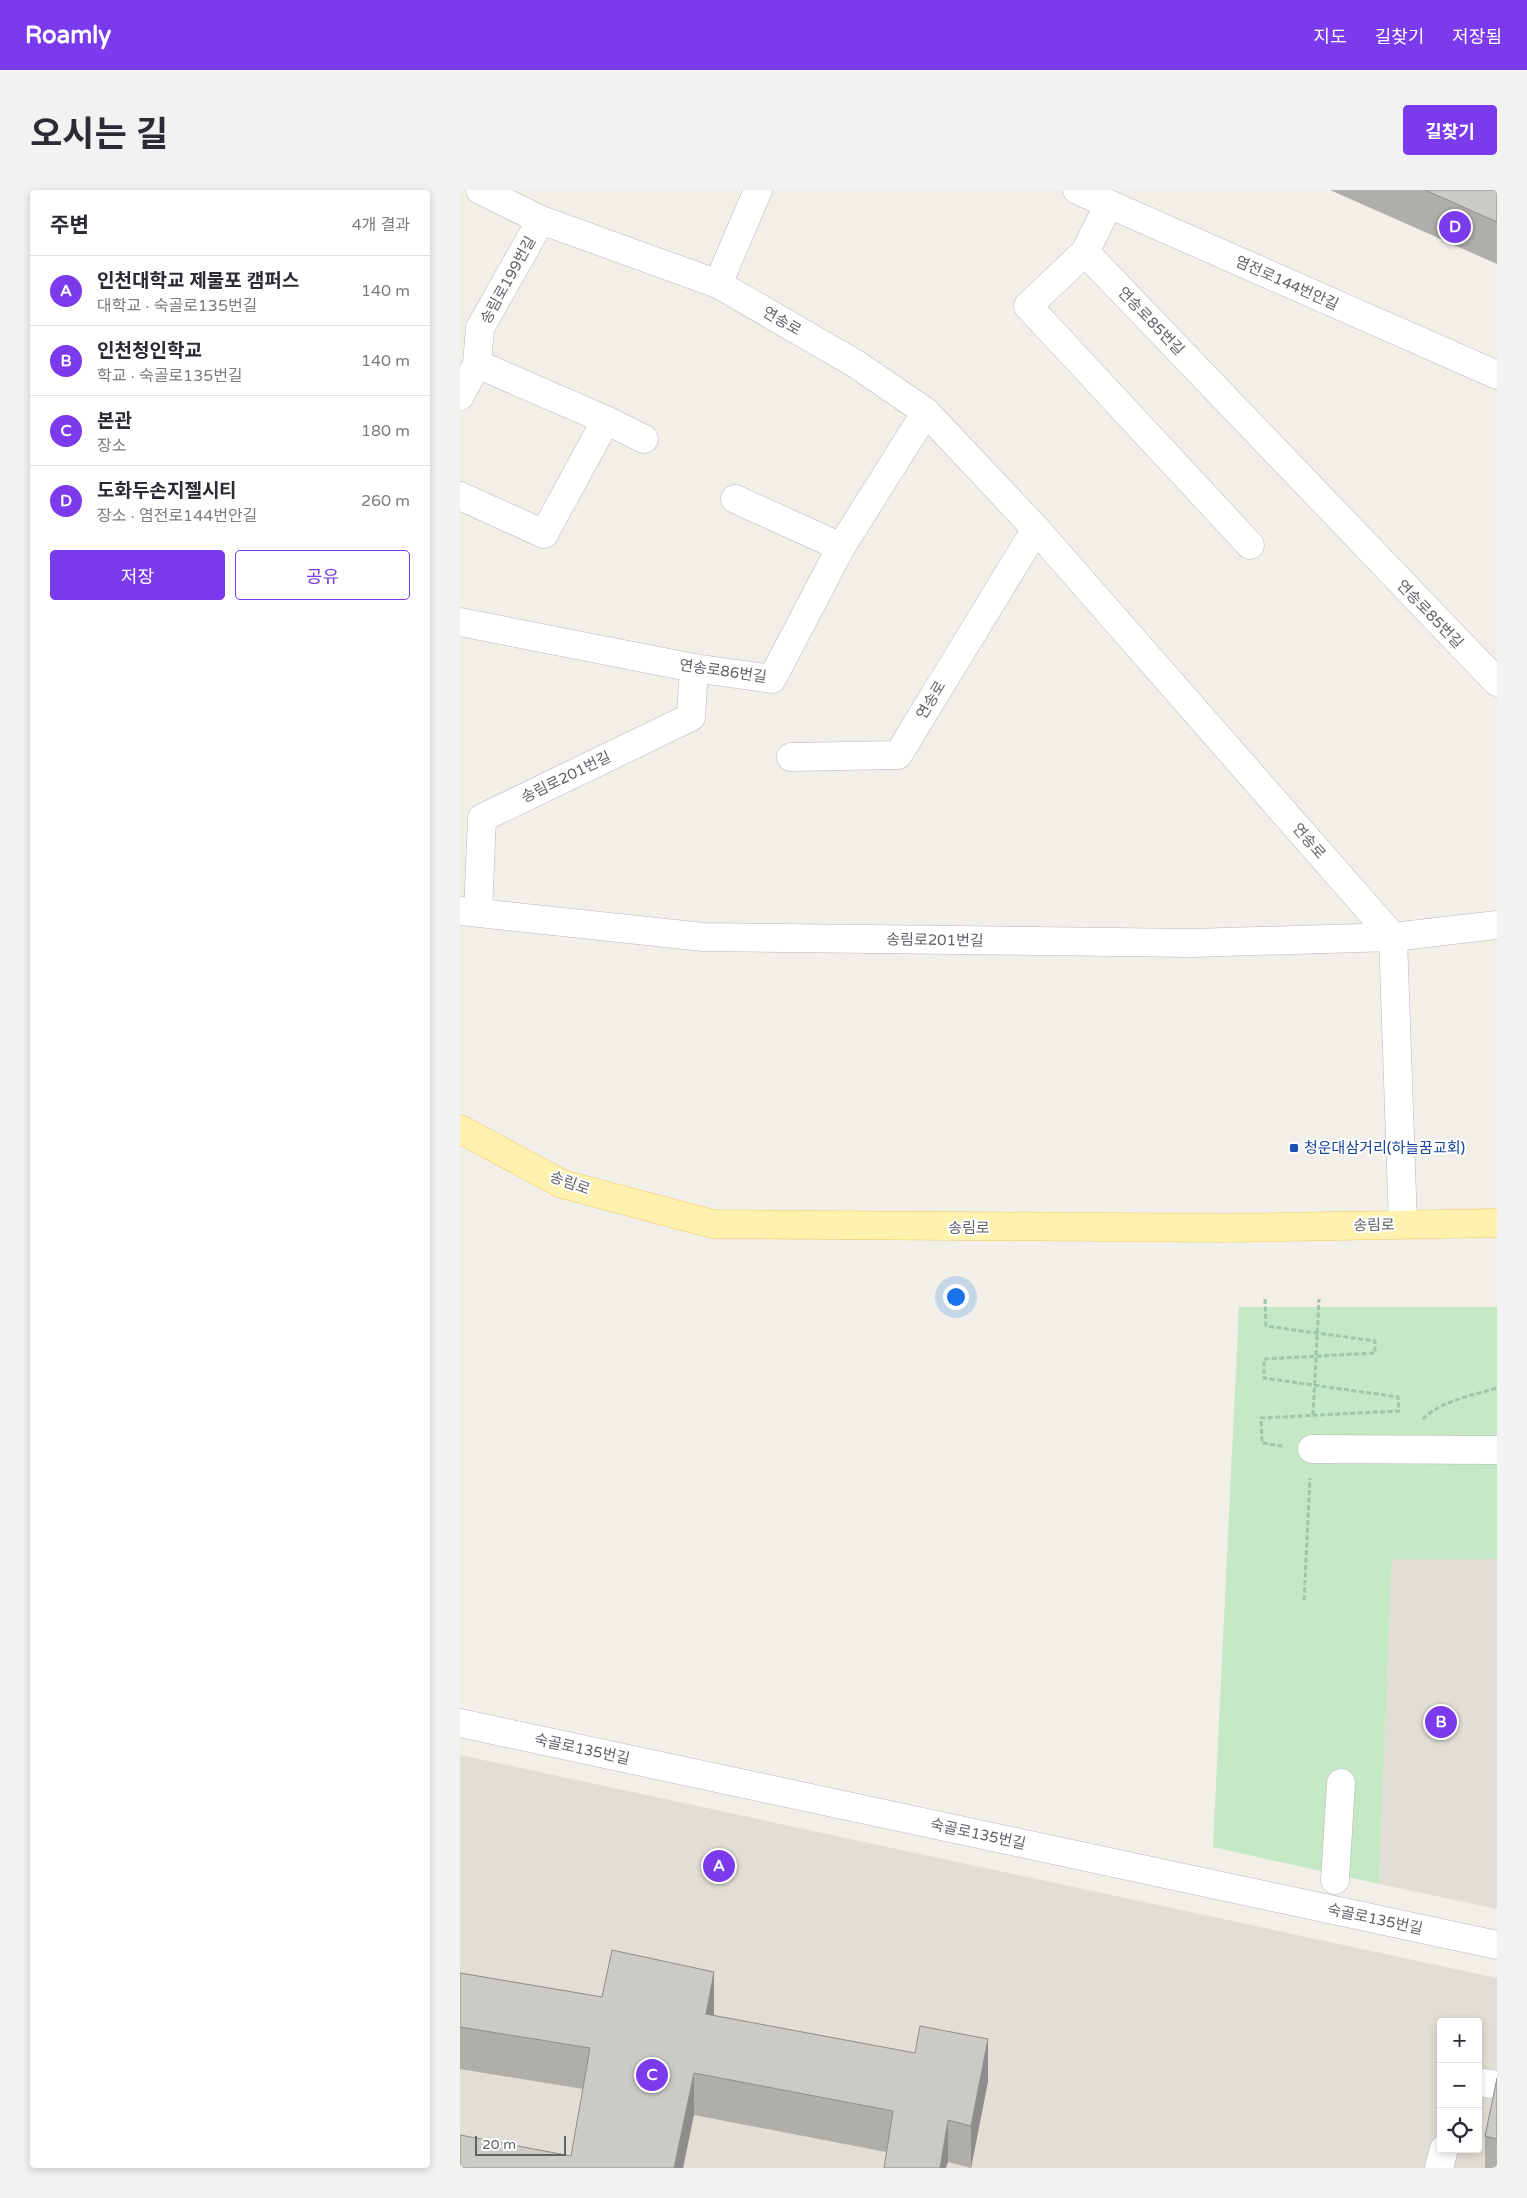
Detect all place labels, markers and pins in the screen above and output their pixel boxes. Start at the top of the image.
pin: D [1439,208,1471,246]
place label: 청운대삼거리(하늘꿈교회) [1304,1139,1465,1157]
marker: 청운대삼거리(하늘꿈교회) [1288,1142,1300,1154]
pin: B [1425,1703,1457,1741]
pin: A [703,1847,735,1885]
pin: C [636,2056,668,2094]

